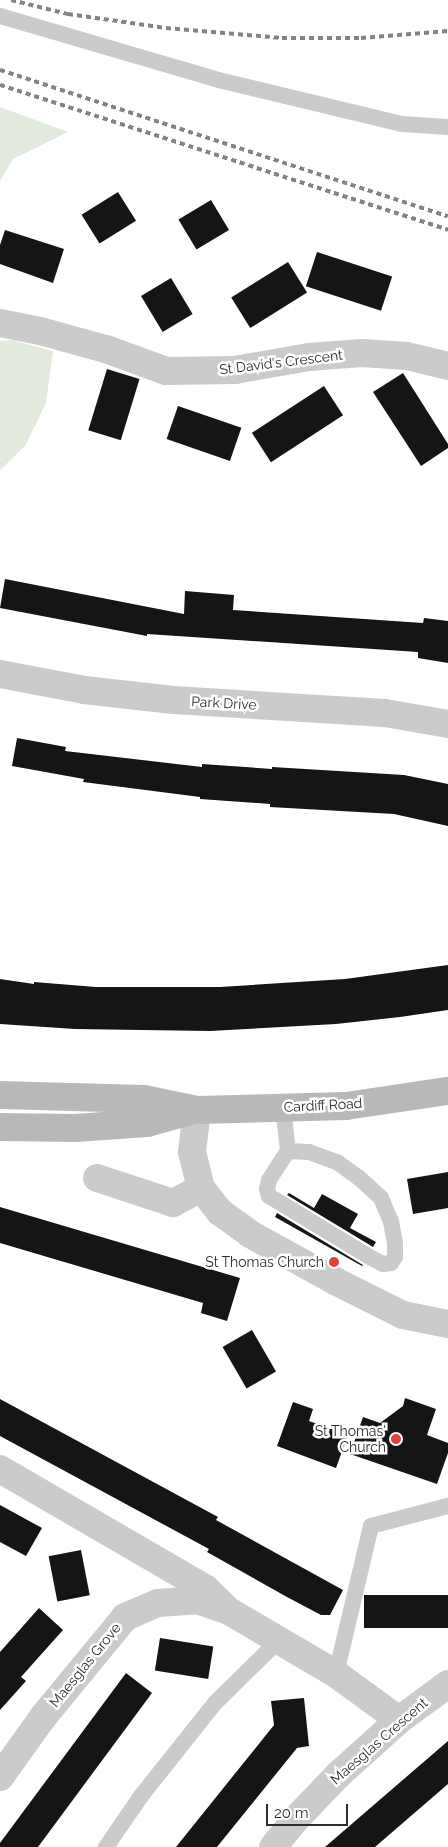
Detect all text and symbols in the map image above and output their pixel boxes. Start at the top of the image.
street label: St David's Crescent [218,346,344,378]
street label: Park Drive [191,693,257,713]
street label: Cardiff Road [283,1095,363,1115]
place label: St Thomas Church [205,1254,324,1270]
marker: St Thomas Church [328,1256,340,1268]
place label: St Thomas' Church [314,1423,386,1455]
marker: St Thomas' Church [390,1433,402,1445]
street label: Maesglas Grove [46,1620,124,1710]
street label: Maesglas Crescent [327,1694,431,1788]
scale bar [268,1794,350,1826]
text: 20 m [274,1804,309,1822]

